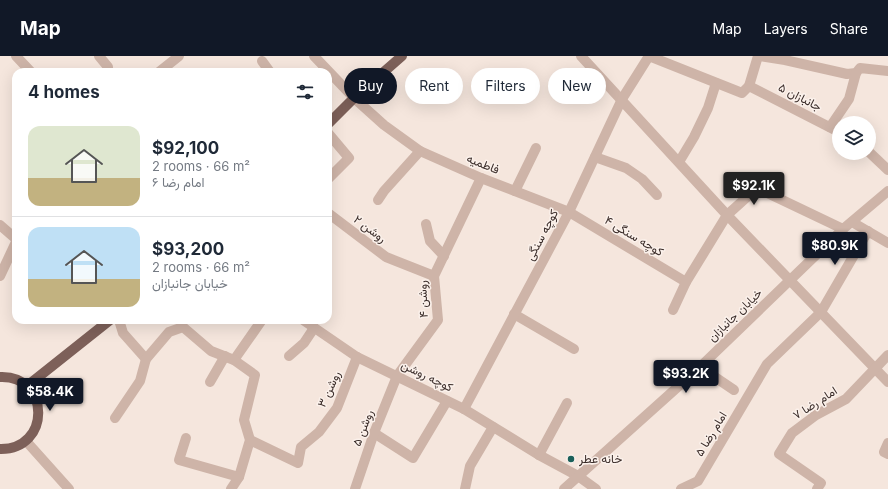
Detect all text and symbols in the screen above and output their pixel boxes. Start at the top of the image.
text: Map [20,17,61,40]
text: Map [713,20,742,37]
text: Layers [764,20,808,37]
text: Share [830,20,868,37]
chip: Buy [344,68,397,104]
chip: Rent [405,68,463,104]
chip: Filters [471,68,540,104]
chip: New [548,68,606,104]
street label: جانبازان ۵ [776,79,824,115]
icon: filters [294,81,316,103]
text: 4 homes [28,82,100,102]
map controls [832,116,876,160]
button: layers [832,116,876,160]
text: $92,100 [152,138,219,158]
icon: home [60,142,108,190]
street label: فاطمیه [465,150,502,177]
text: 2 rooms · 66 m² [152,158,250,174]
pin: $92.1K [721,172,787,206]
text: امام رضا ۶ [152,174,204,190]
text: $92.1K [732,177,776,193]
street label: کوچه سنگی [522,207,562,263]
street label: روشن ۲ [350,211,390,247]
street label: کوچه سنگی ۴ [602,212,666,260]
pin: $80.9K [802,232,868,266]
text: $80.9K [811,237,859,253]
text: $93,200 [152,239,224,259]
icon: home [60,243,108,291]
text: 2 rooms · 66 m² [152,259,250,275]
text: خیابان جانبازان [152,275,228,291]
street label: روشن ۴ [414,280,432,318]
street label: خیابان جانبازان [704,285,766,345]
street label: کوچه روشن [398,357,456,395]
pin: $93.2K [653,360,719,394]
text: $93.2K [663,365,709,381]
street label: روشن ۳ [314,368,344,410]
pin: $58.4K [17,378,83,412]
text: $58.4K [26,383,74,399]
street label: امام رضا ۷ [790,383,840,423]
street label: روشن ۵ [349,407,377,449]
street label: امام رضا ۵ [691,409,731,459]
place label: خانه عطر [578,451,622,467]
marker: خانه عطر [566,454,576,464]

